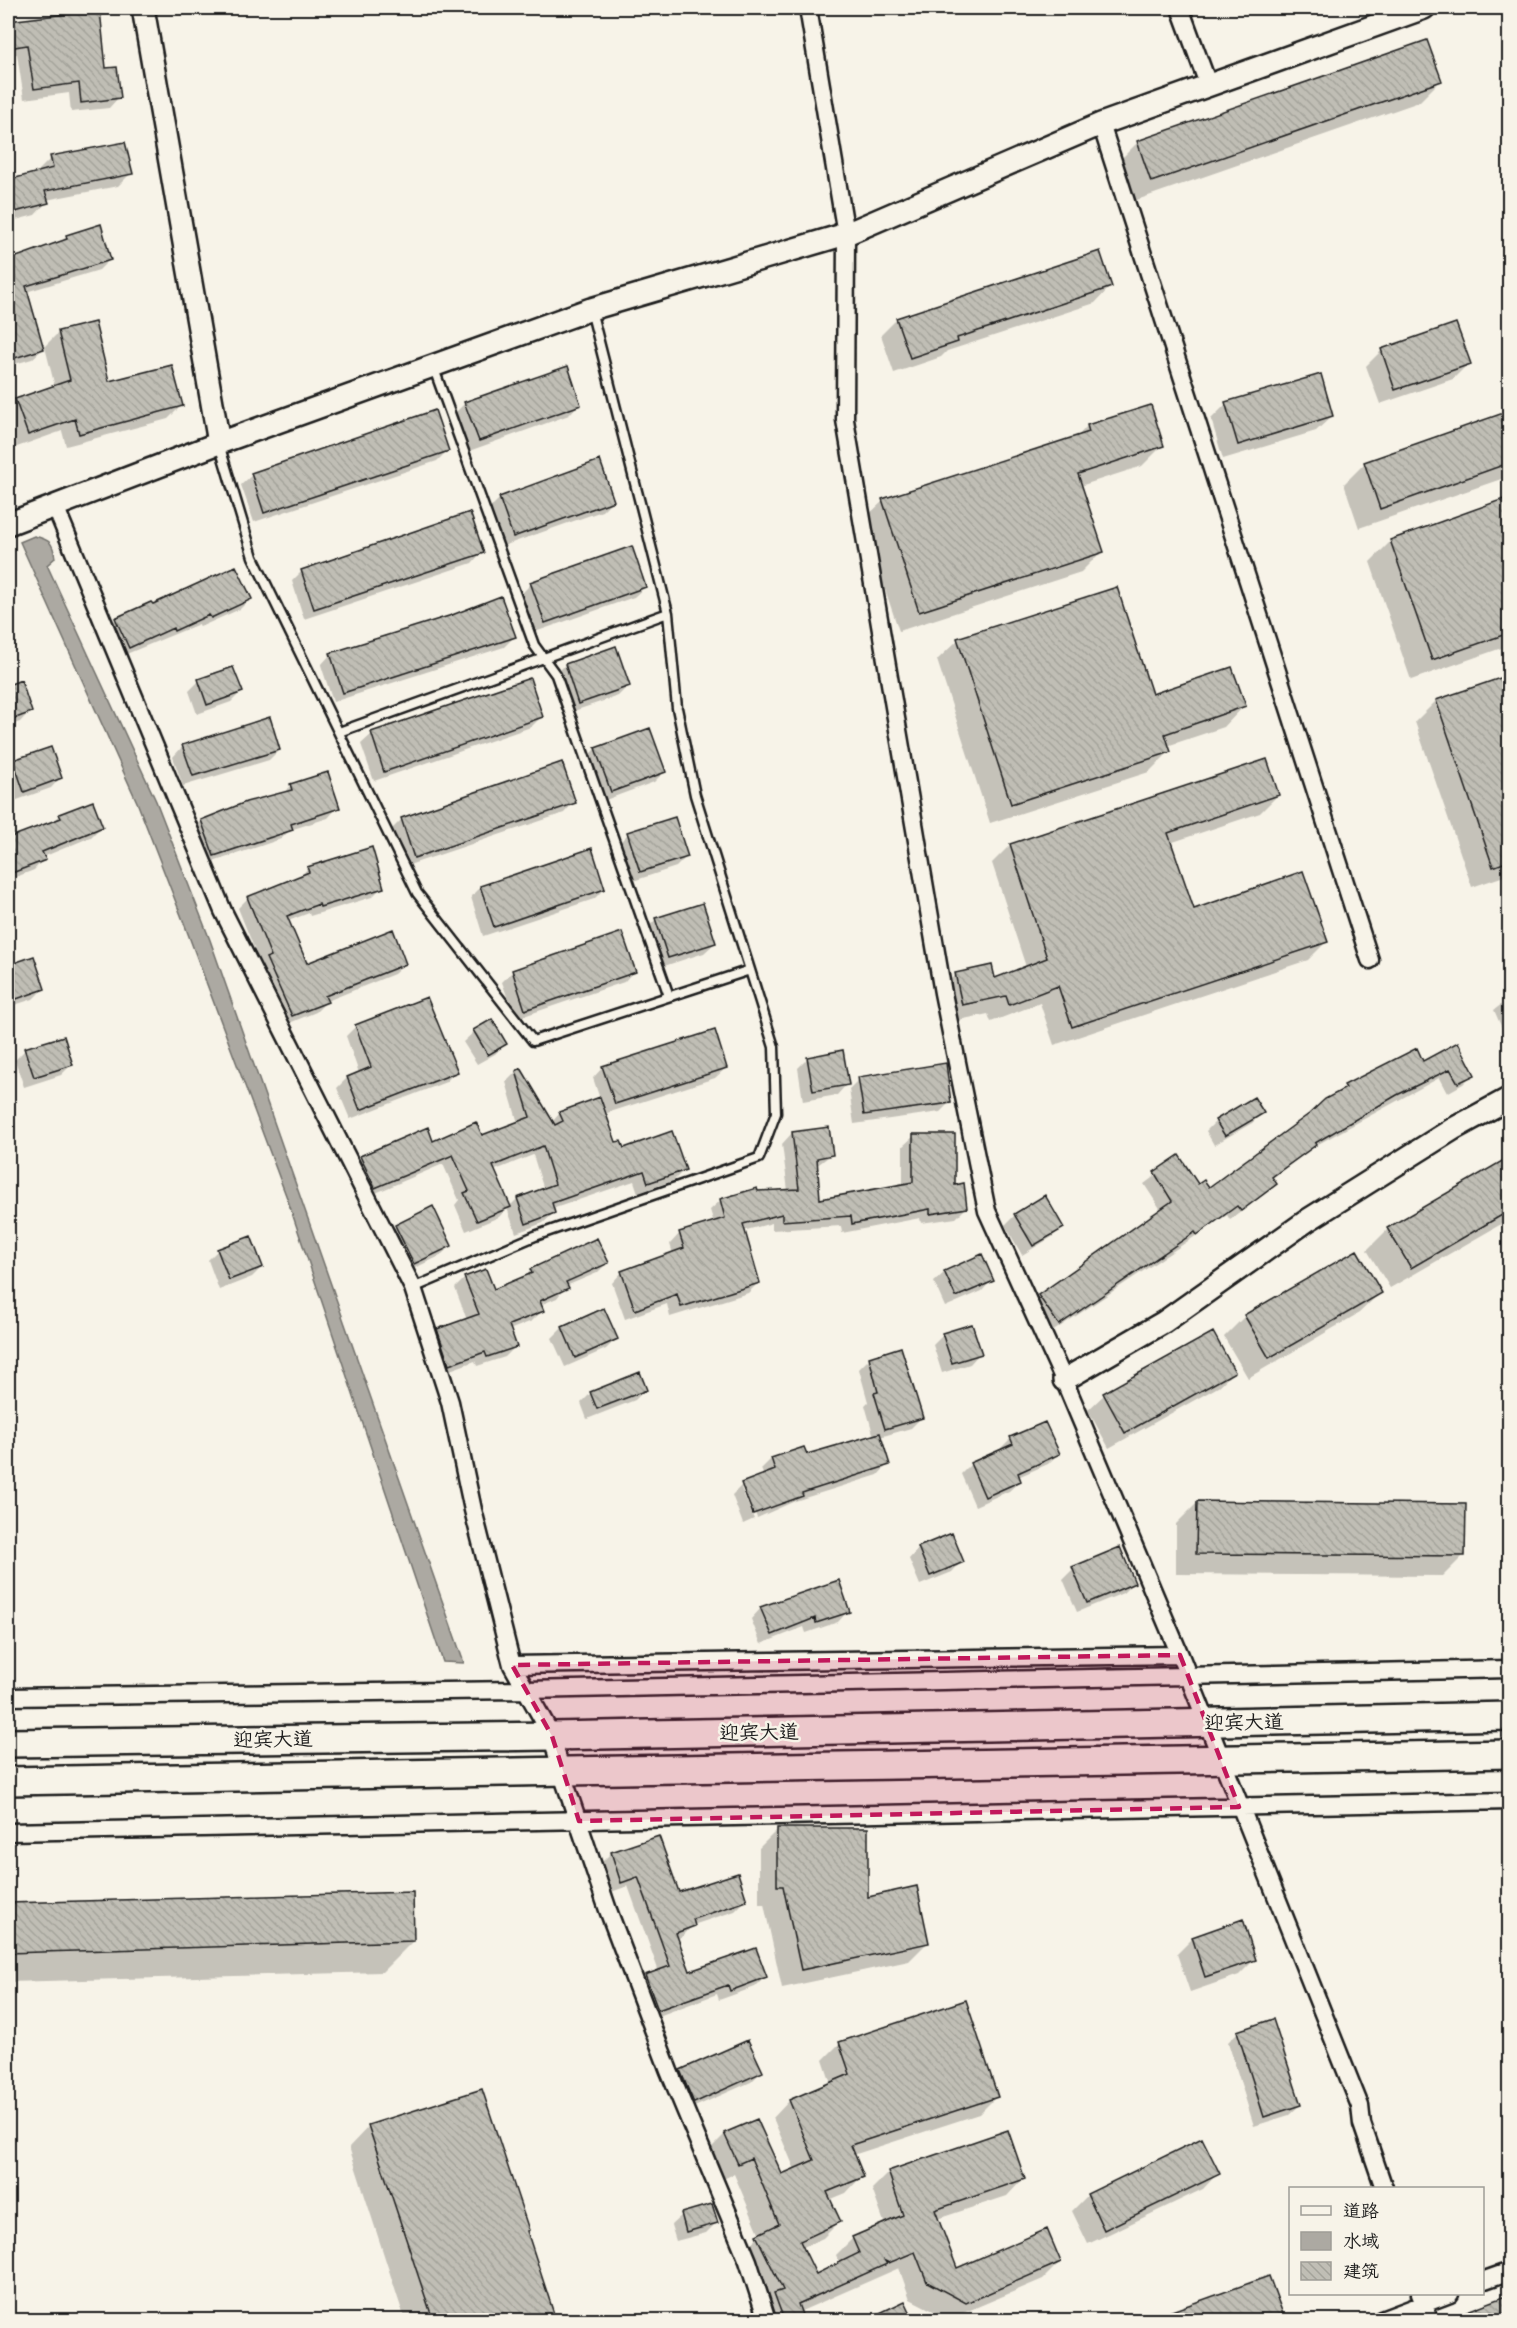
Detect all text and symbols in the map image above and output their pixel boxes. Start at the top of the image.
street label: 迎宾大道 [1204,1710,1284,1736]
street label: 迎宾大道 [719,1720,799,1746]
street label: 迎宾大道 [233,1727,313,1753]
legend [1289,2187,1484,2295]
text: 道路 [1343,2201,1379,2222]
text: 水域 [1343,2231,1379,2252]
text: 建筑 [1343,2261,1379,2282]

